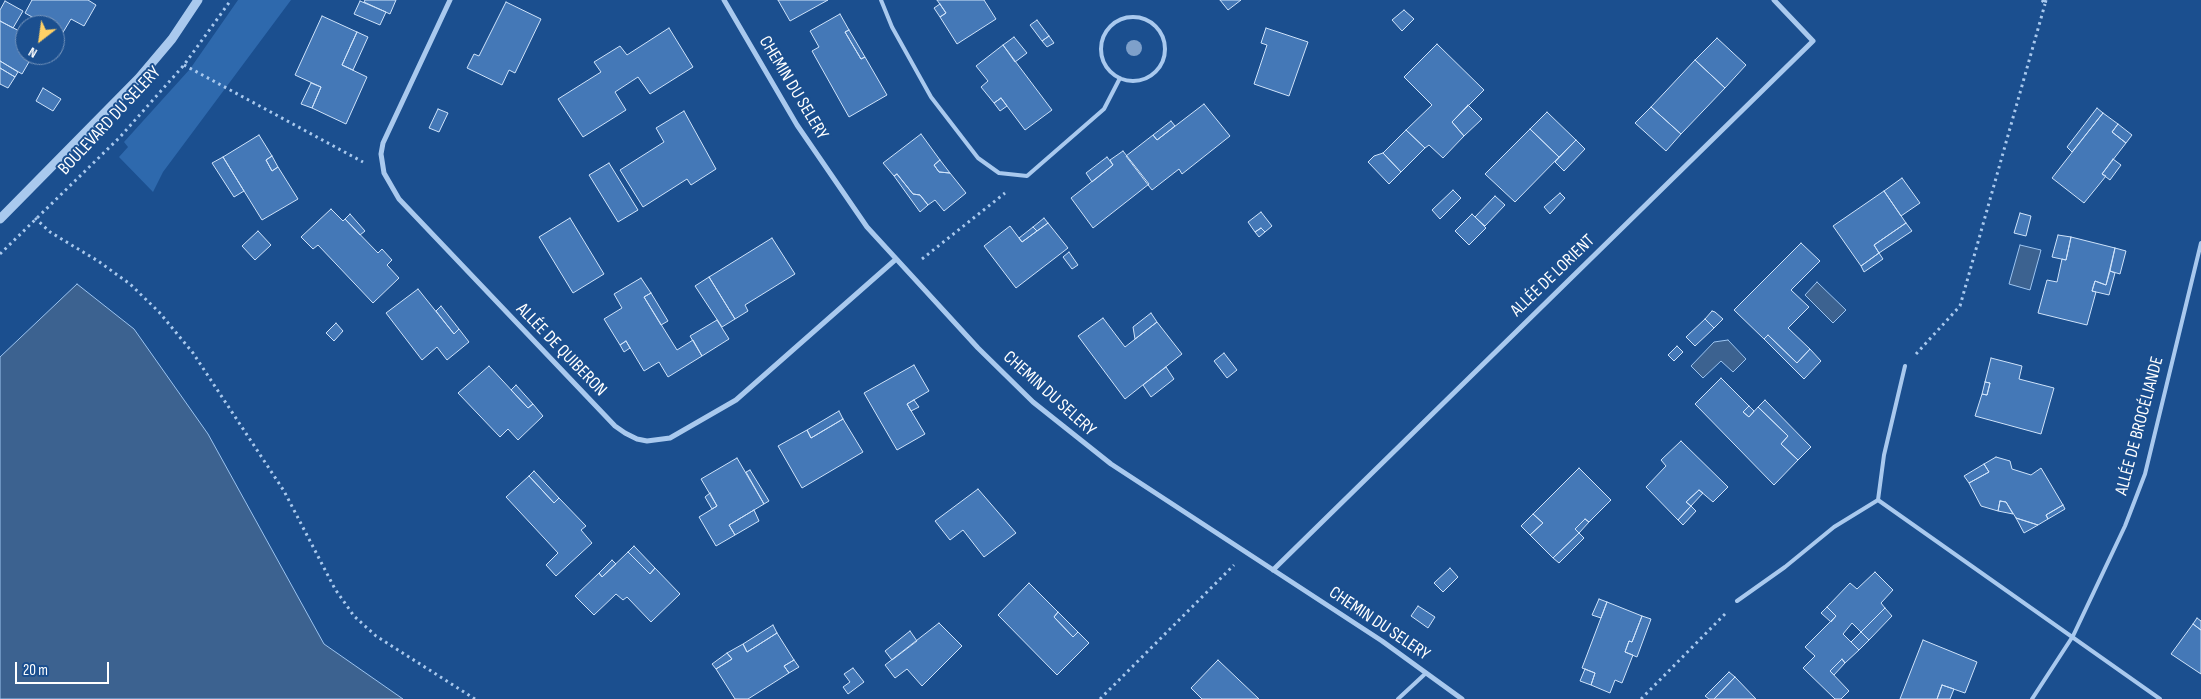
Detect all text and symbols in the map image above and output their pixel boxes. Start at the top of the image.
north arrow [15,15,65,65]
street label: CHEMIN DU SELERY [754,32,832,144]
text: N [25,43,40,62]
street label: BOULEVARD DU SELERY [54,62,166,180]
street label: ALLÉE DE LORIENT [1506,230,1600,322]
street label: ALLÉE DE QUIBERON [511,299,611,401]
street label: CHEMIN DU SELERY [998,347,1100,441]
street label: ALLÉE DE BROCÉLIANDE [2111,354,2169,498]
street label: CHEMIN DU SELERY [1324,582,1434,666]
scale bar [18,652,111,684]
text: 20 m [23,661,48,680]

